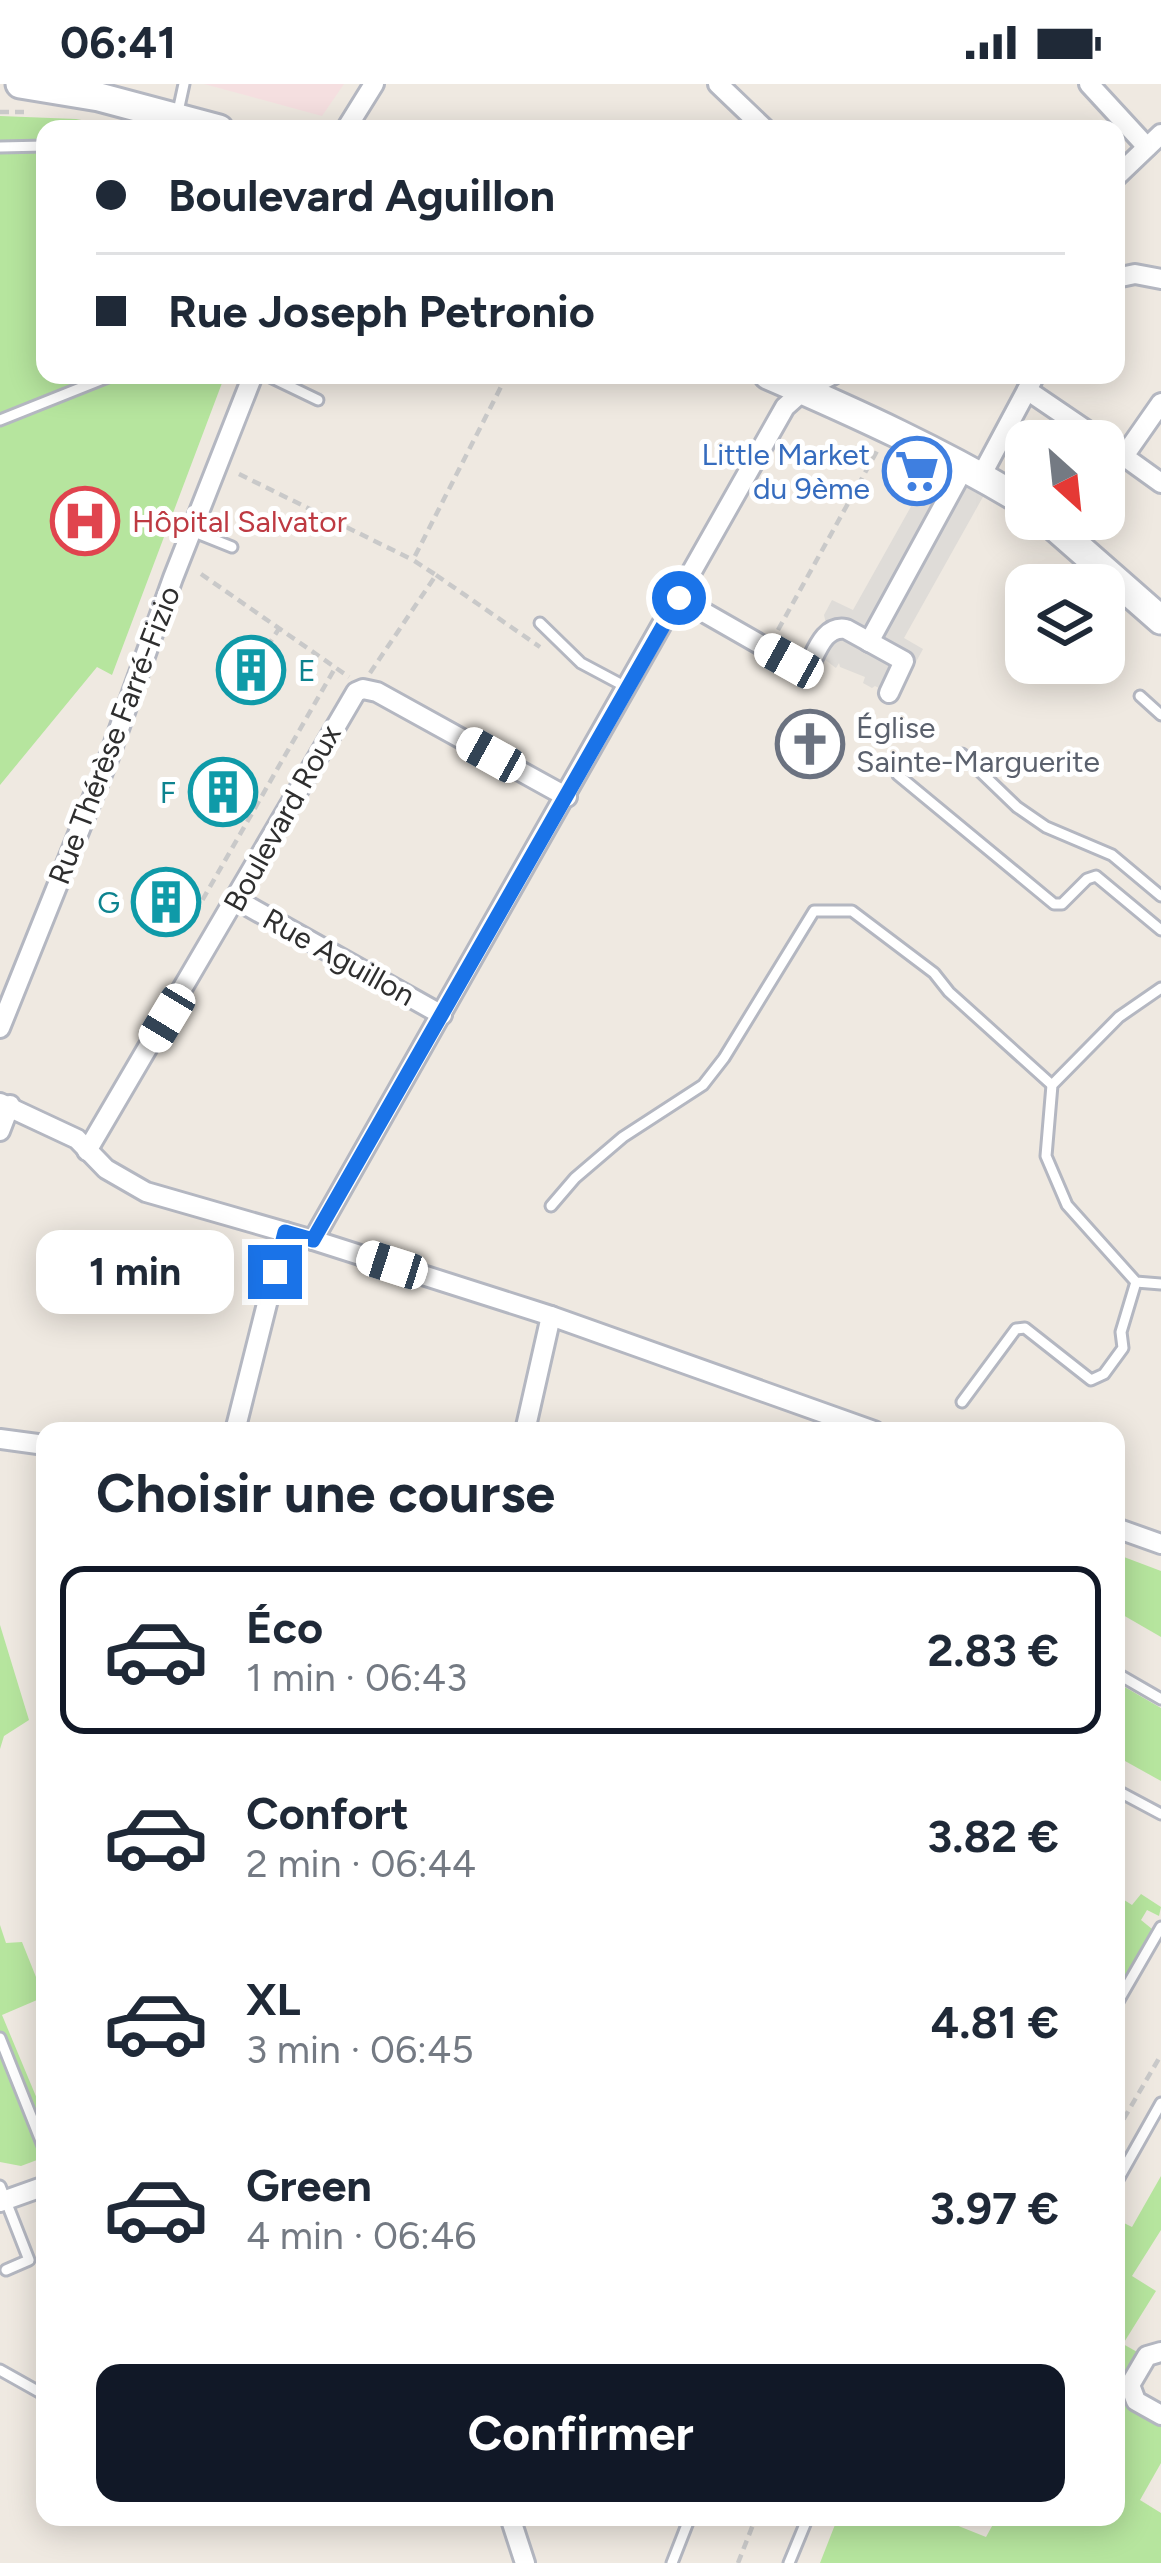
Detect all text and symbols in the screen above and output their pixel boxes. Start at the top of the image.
text: 06:41 [60,15,176,69]
text: Boulevard Aguillon [168,168,555,222]
text: Rue Joseph Petronio [168,284,595,338]
north arrow [1005,420,1125,540]
map controls [1005,420,1125,684]
place label: Little Market du 9ème [702,436,870,507]
supermarket icon: Little Market du 9ème [882,436,952,506]
hospital icon: Hôpital Salvator [50,486,120,556]
place label: Hôpital Salvator [132,503,347,540]
button: layers [1005,564,1125,684]
route start [652,571,706,625]
street label: Rue Thérèse Farré-Fizio [41,581,187,889]
car [749,628,829,694]
building icon: E [216,635,286,705]
place label: E [298,652,316,689]
church icon: Église Sainte-Marguerite [775,709,845,779]
place label: Église Sainte-Marguerite [856,709,1100,780]
street label: Boulevard Roux [215,718,349,918]
car [451,722,531,788]
building icon: F [188,757,258,827]
place label: F [160,774,176,810]
building icon: G [131,867,201,937]
place label: G [97,884,120,921]
street label: Rue Aguillon [257,900,421,1014]
car [133,978,201,1058]
callout: 1 min [35,1230,233,1314]
car [352,1237,432,1293]
route end [248,1245,302,1299]
text: 1 min [89,1248,181,1295]
text: Choisir une course [96,1461,555,1526]
icon: car [102,1596,210,1704]
text: Éco [246,1600,323,1654]
text: 2.83 € [927,1623,1059,1677]
text: 1 min · 06:43 [246,1654,467,1701]
icon: car [102,1782,210,1890]
text: Confort [246,1786,409,1840]
text: 3.82 € [927,1809,1059,1863]
text: 2 min · 06:44 [246,1840,476,1887]
icon: car [102,1968,210,2076]
text: XL [246,1972,301,2026]
text: 4.81 € [931,1995,1059,2049]
text: 3 min · 06:45 [246,2026,474,2073]
icon: car [102,2154,210,2262]
text: Green [246,2158,372,2212]
text: 3.97 € [930,2181,1059,2235]
text: 4 min · 06:46 [246,2212,476,2259]
button: Confirmer [96,2364,1065,2502]

